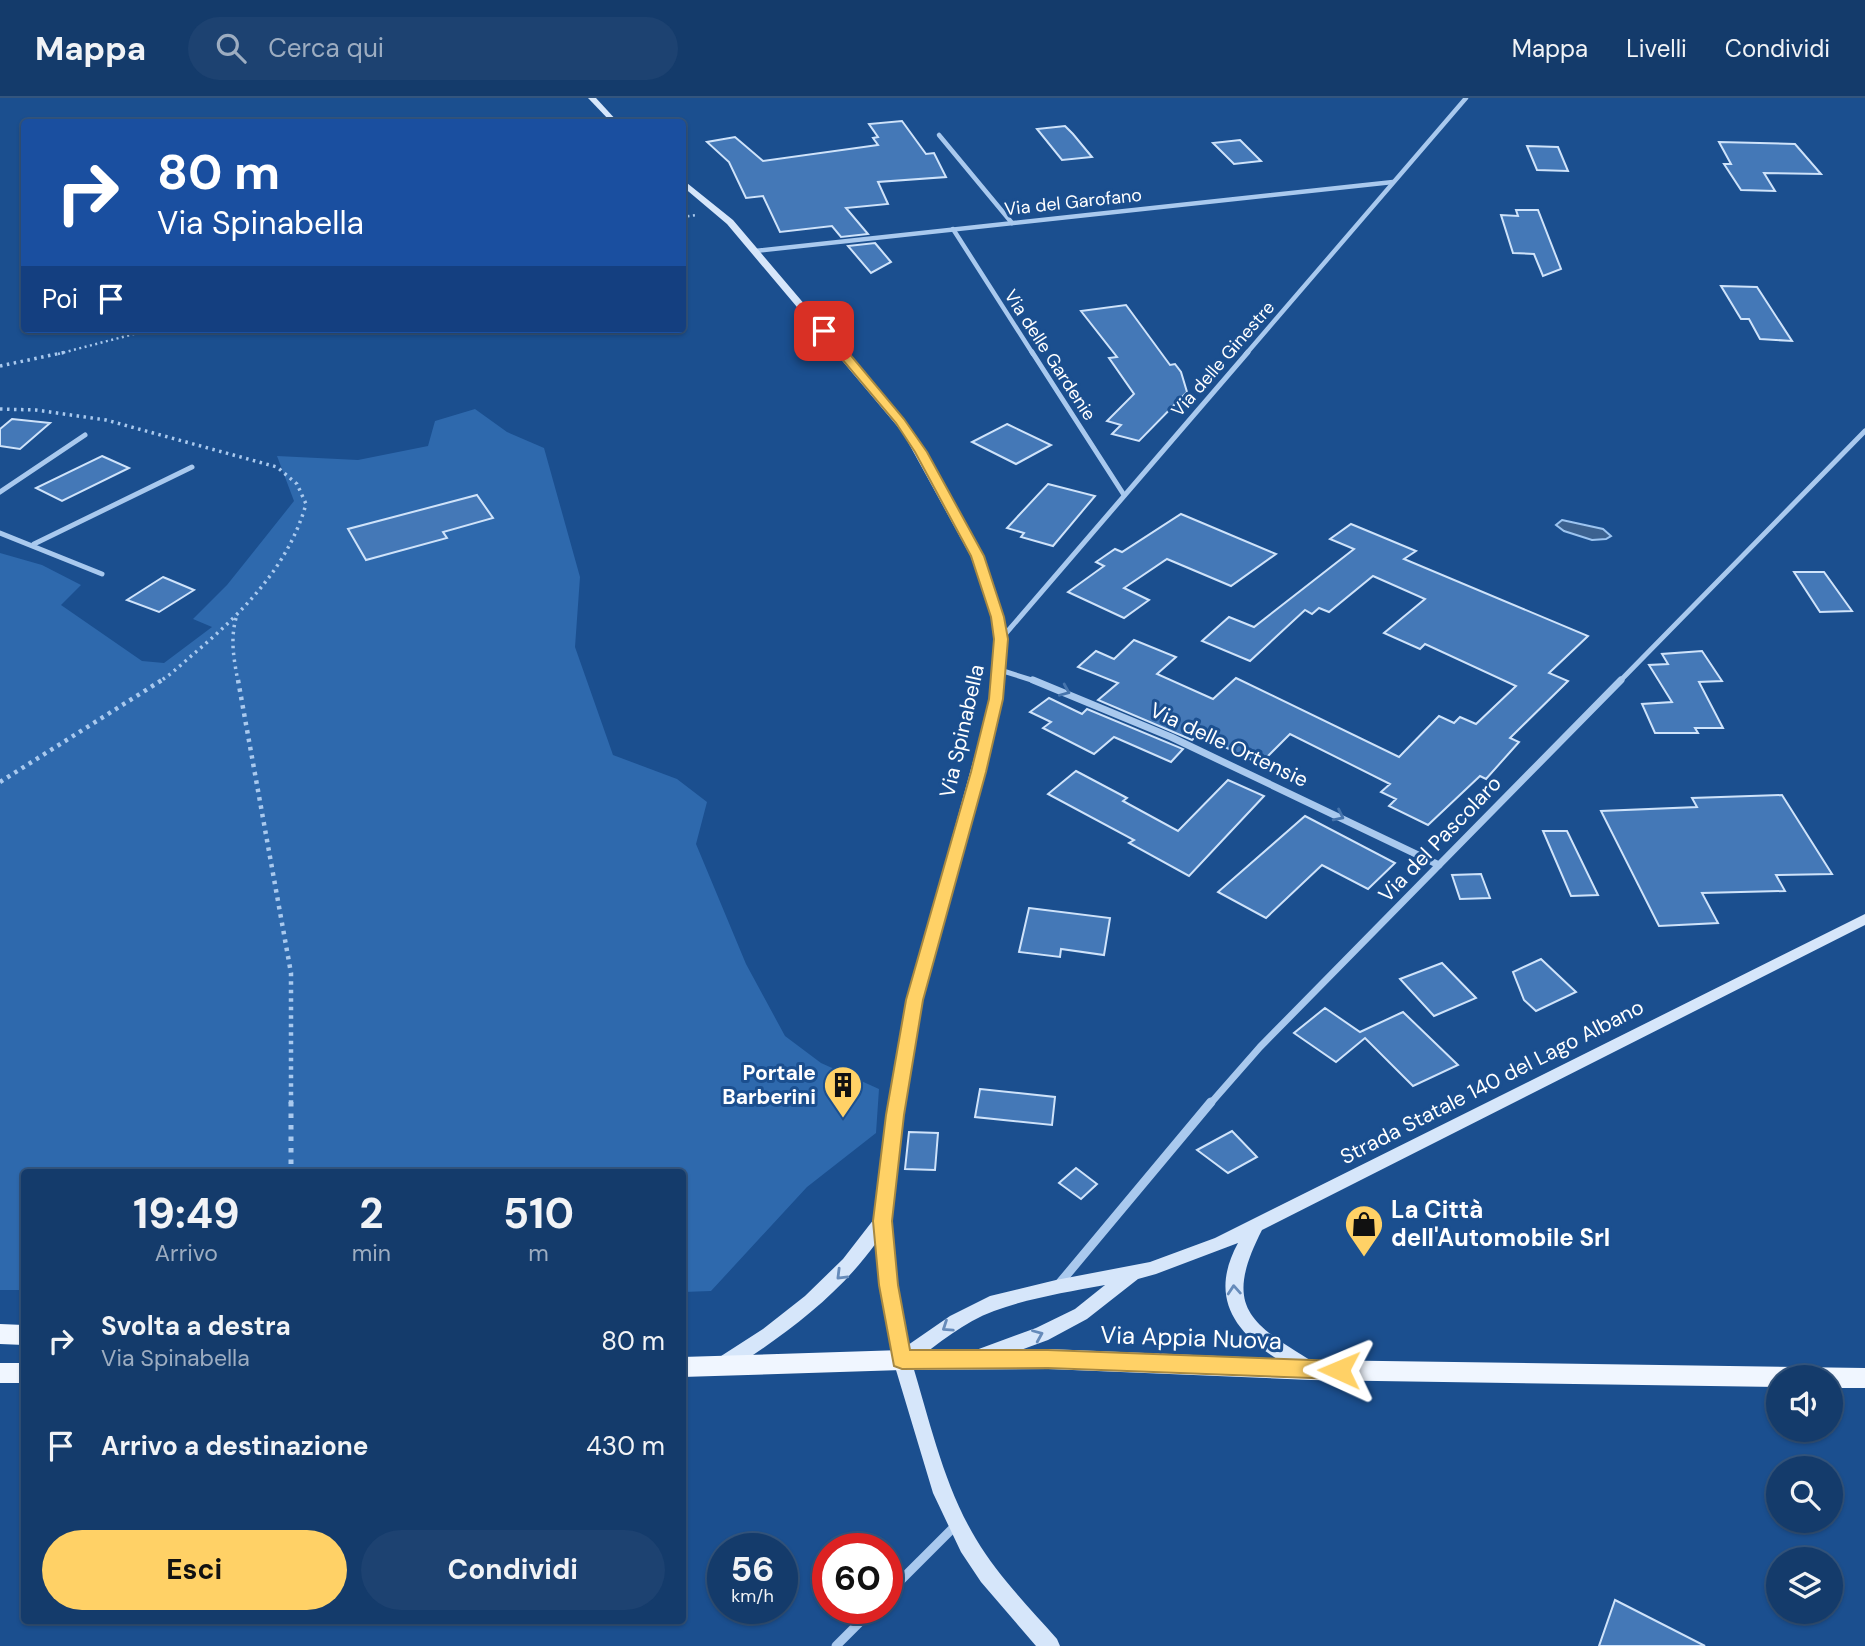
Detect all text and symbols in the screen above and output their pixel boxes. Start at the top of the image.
search box [188,17,678,80]
text: Mappa [35,27,146,70]
icon: search [212,29,250,67]
text: Cerca qui [268,31,384,65]
text: Mappa [1512,33,1588,64]
text: Livelli [1626,33,1687,64]
text: Condividi [1725,33,1830,64]
text: 80 m [157,140,280,204]
icon: right [42,147,133,238]
street label: Via del Garofano [1003,183,1143,221]
text: Via Spinabella [157,202,364,244]
icon: arrive [92,280,130,318]
text: Poi [42,282,78,316]
street label: Via delle Gardenie [999,285,1101,425]
street label: Via delle Ginestre [1166,296,1280,422]
pin [794,301,854,361]
icon: arrive [805,312,843,350]
street label: Via Spinabella [933,662,991,800]
one-way arrow [1057,683,1070,697]
street label: Via delle Ortensie [1145,696,1313,794]
street label: Via del Pascolaro [1372,770,1508,908]
one-way arrow [1332,807,1344,821]
street label: Strada Statale 140 del Lago Albano [1335,993,1649,1171]
place label: Portale Barberini [722,1059,816,1111]
building icon: Portale Barberini [822,1064,864,1119]
text: 19:49 [133,1186,240,1241]
text: 2 [359,1186,383,1241]
text: 510 [503,1186,574,1241]
place label: La Città dell'Automobile Srl [1391,1194,1610,1253]
shop icon: La Città dell'Automobile Srl [1343,1203,1385,1258]
text: Arrivo [155,1238,218,1268]
text: min [352,1238,391,1268]
text: m [528,1238,549,1268]
one-way arrow [836,1267,849,1280]
one-way arrow [1227,1284,1242,1295]
text: Svolta a destra [101,1309,291,1343]
one-way arrow [942,1319,955,1331]
street label: Via Appia Nuova [1100,1319,1282,1356]
icon: right [42,1322,80,1360]
text: 80 m [601,1324,665,1358]
one-way arrow [1031,1329,1043,1343]
position arrow [1302,1333,1376,1407]
text: Via Spinabella [101,1343,250,1373]
map controls [1766,1365,1843,1624]
button: sound [1766,1365,1843,1442]
icon: arrive [42,1427,80,1465]
text: Arrivo a destinazione [101,1429,368,1463]
text: 430 m [586,1429,665,1463]
button: search [1766,1456,1843,1533]
button: Esci [42,1530,347,1610]
button: Condividi [361,1530,665,1610]
speed limit sign: 60 [812,1533,903,1624]
text: 56 [731,1546,774,1592]
button: layers [1766,1547,1843,1624]
text: km/h [731,1584,774,1608]

